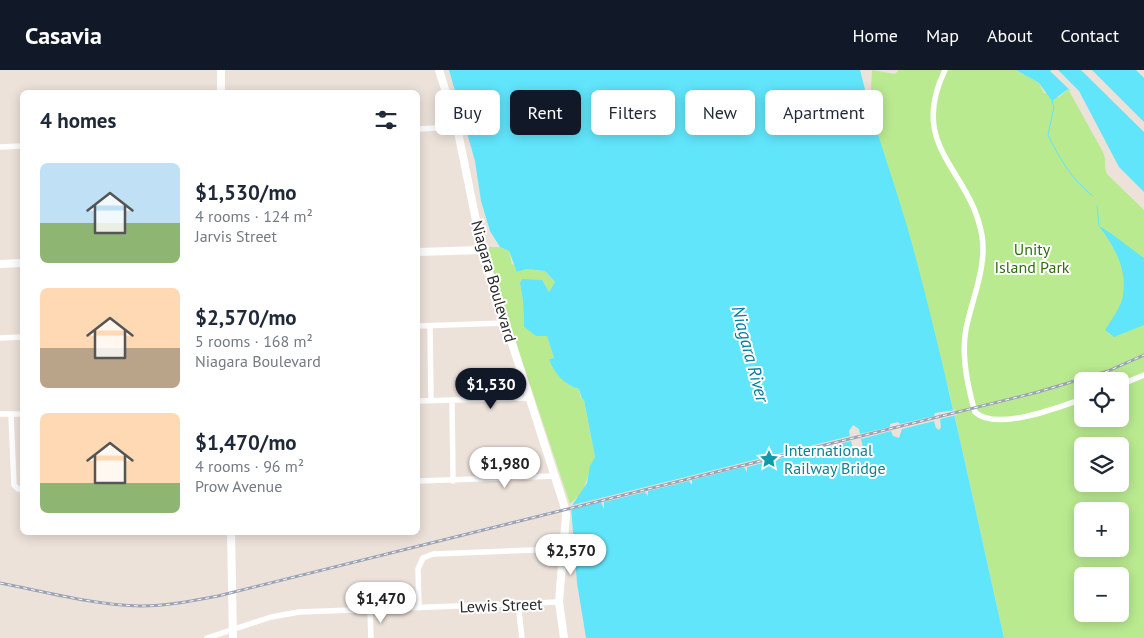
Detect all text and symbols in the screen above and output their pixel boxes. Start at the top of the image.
text: Casavia [25,20,102,51]
text: Home [852,24,898,47]
text: Map [926,24,959,47]
text: About [987,24,1033,47]
text: Contact [1061,24,1119,47]
chip: Buy [435,90,500,135]
chip: Rent [510,90,581,135]
chip: Filters [591,90,675,135]
chip: New [685,90,755,135]
chip: Apartment [765,90,883,135]
icon: filters [372,106,400,134]
text: 4 homes [40,107,116,134]
text: $1,530/mo [195,179,297,206]
icon: home [80,183,140,243]
text: 4 rooms · 124 m² [195,206,313,226]
street label: Niagara Boulevard [467,218,521,344]
text: Jarvis Street [195,226,277,246]
park label: Unity Island Park [994,239,1070,277]
water label: Niagara River [727,303,775,406]
text: $2,570/mo [195,304,297,331]
icon: home [80,308,140,368]
text: 5 rooms · 168 m² [195,331,313,351]
text: Niagara Boulevard [195,351,321,371]
pin: $1,530 [450,368,532,410]
map controls [1074,372,1129,622]
button: locate [1074,372,1129,427]
text: $1,530 [466,374,516,394]
text: $1,470/mo [195,429,297,456]
icon: home [80,433,140,493]
button: layers [1074,437,1129,492]
place label: International Railway Bridge [784,440,886,478]
pin: $1,980 [464,446,546,489]
place icon: International Railway Bridge [758,448,780,470]
text: $1,980 [480,453,530,473]
text: 4 rooms · 96 m² [195,456,304,476]
text: Prow Avenue [195,476,282,496]
button: + [1074,502,1129,557]
pin: $2,570 [530,534,612,576]
text: $2,570 [546,540,596,560]
button: − [1074,567,1129,622]
pin: $1,470 [340,582,422,624]
text: $1,470 [356,588,406,608]
street label: Lewis Street [459,594,543,616]

